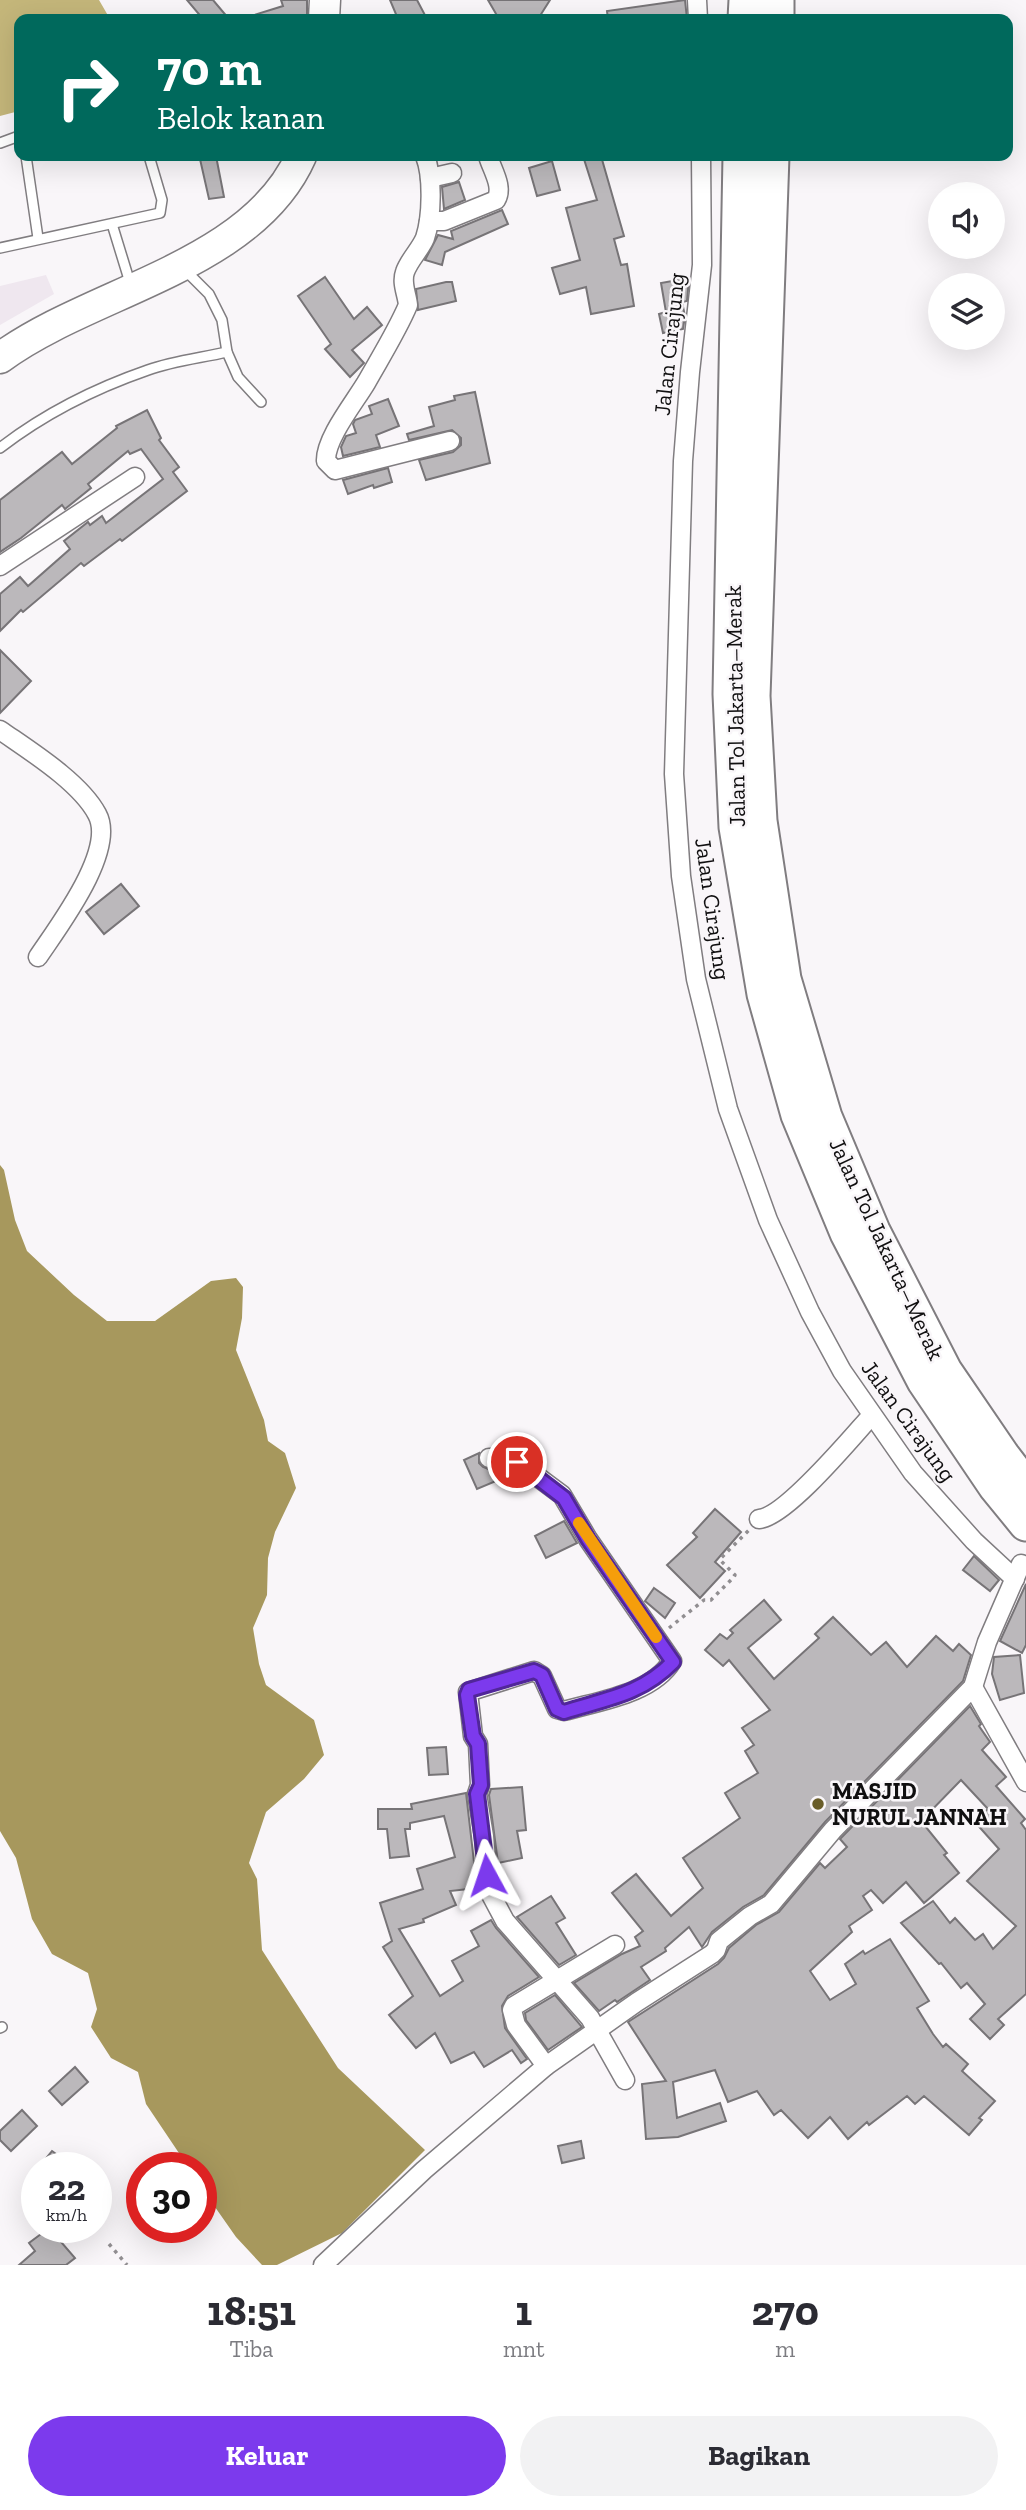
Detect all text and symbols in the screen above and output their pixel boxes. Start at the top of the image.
text: 70 m [157,39,262,98]
icon: right [42,42,133,133]
text: Belok kanan [157,99,324,137]
map controls [928,182,1005,350]
button: sound [928,182,1005,259]
street label: Jalan Cirajung [648,271,690,417]
button: layers [928,273,1005,350]
street label: Jalan Tol Jakarta–Merak [719,585,751,827]
street label: Jalan Cirajung [689,836,737,982]
street label: Jalan Tol Jakarta–Merak [823,1134,951,1365]
street label: Jalan Cirajung [856,1355,963,1487]
pin [487,1432,547,1492]
icon: arrive [498,1443,536,1481]
place label: MASJID NURUL JANNAH [832,1777,1007,1831]
marker: MASJID NURUL JANNAH [810,1796,826,1812]
position arrow [450,1838,524,1912]
speed limit sign: 30 [126,2152,217,2243]
text: 22 [48,2167,85,2209]
text: km/h [46,2204,87,2226]
text: 18:51 [207,2285,296,2336]
text: 1 [515,2285,532,2336]
text: 270 [751,2285,819,2336]
text: Tiba [229,2335,273,2363]
text: mnt [503,2335,544,2363]
text: m [775,2335,795,2363]
button: Keluar [28,2416,506,2496]
button: Bagikan [520,2416,998,2496]

